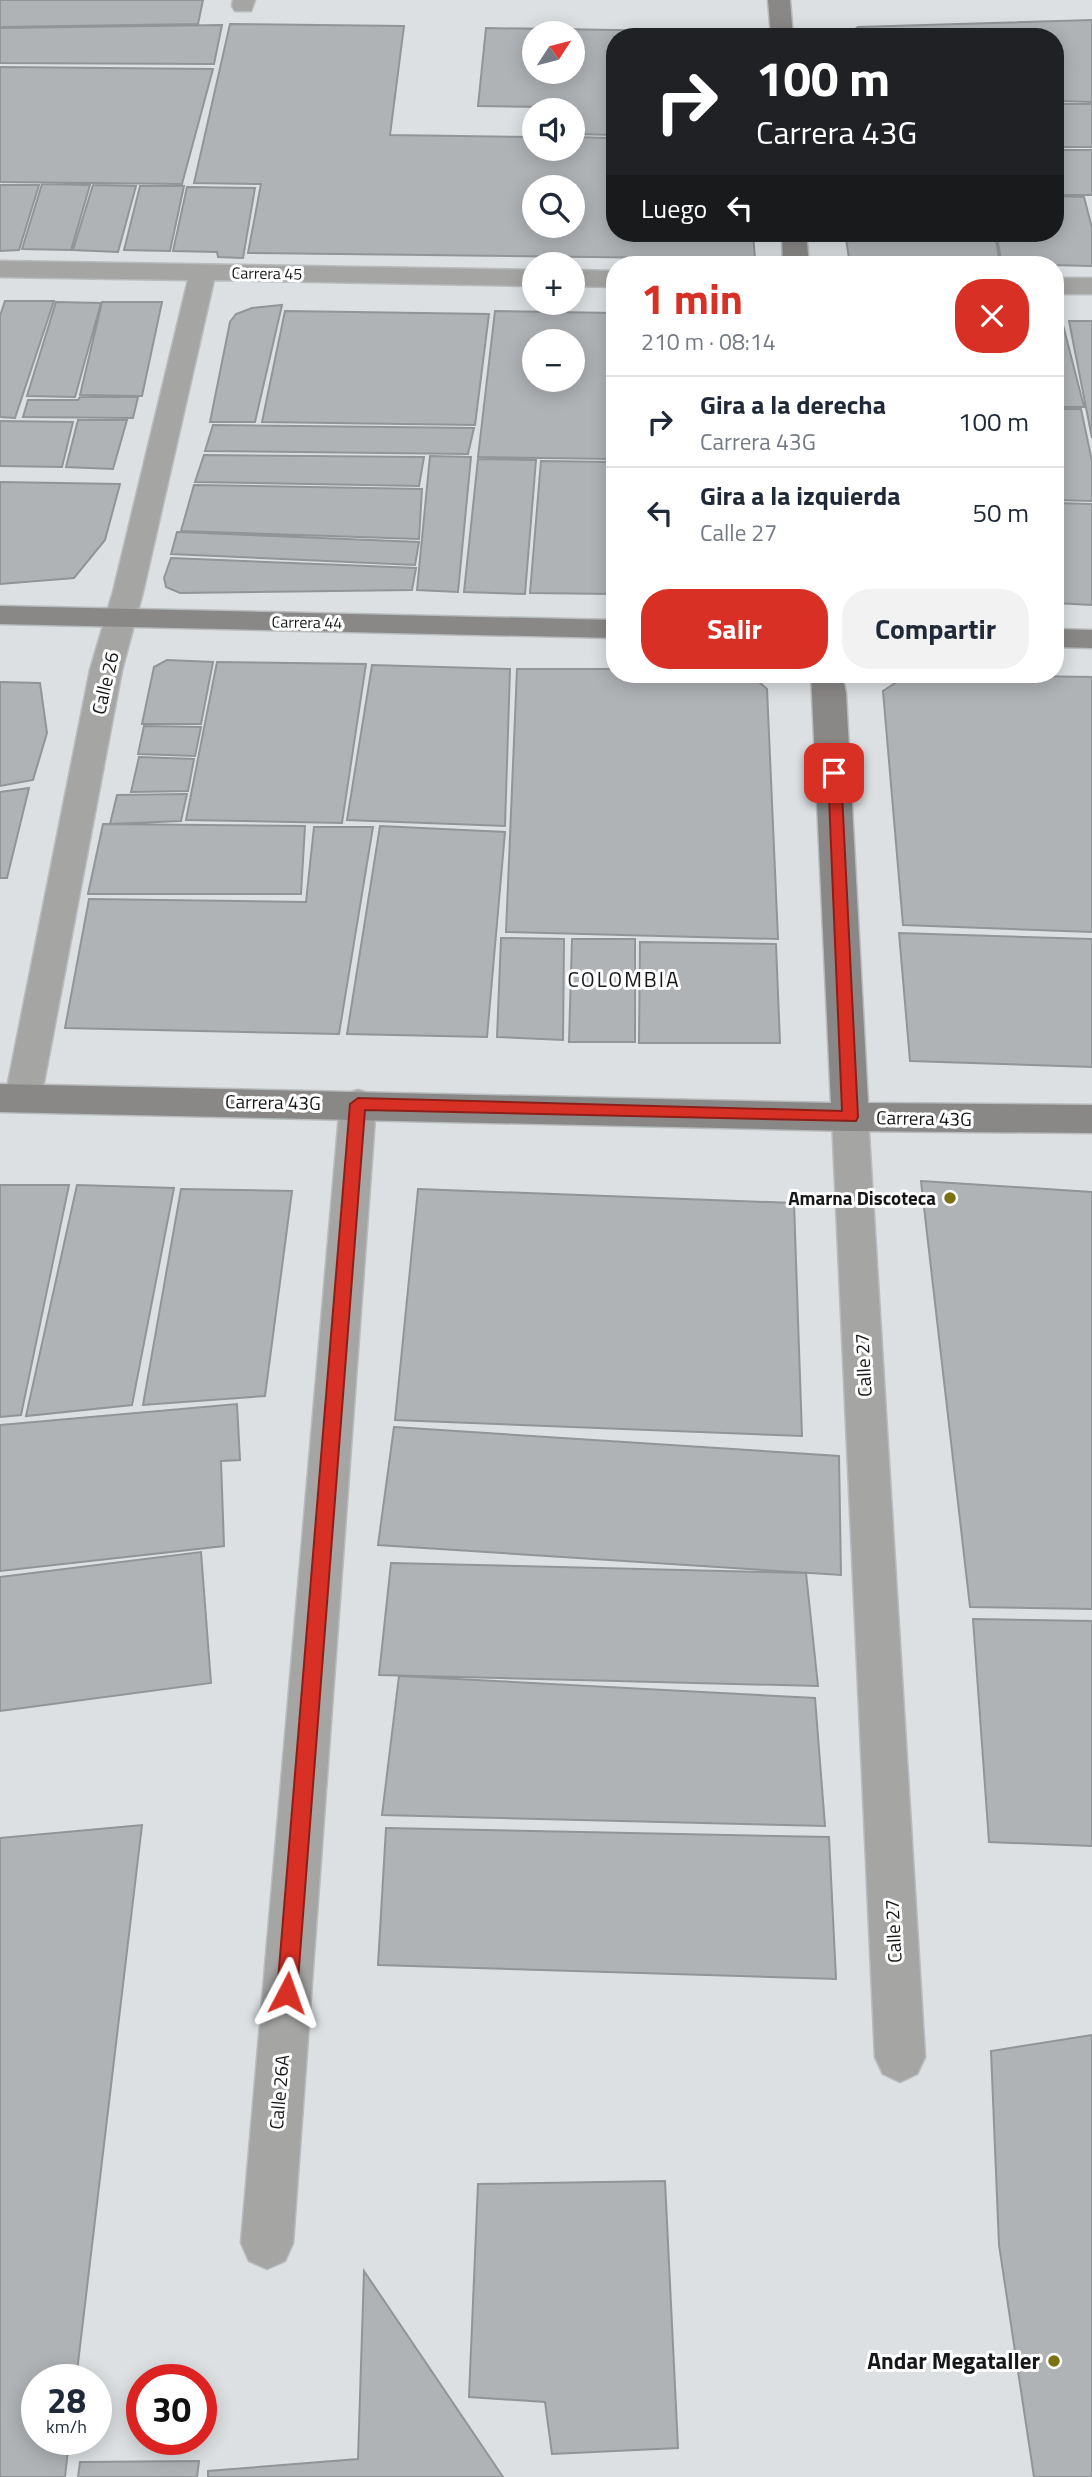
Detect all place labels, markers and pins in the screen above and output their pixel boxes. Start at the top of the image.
pin [804,743,864,803]
place label: Amarna Discoteca [788,1183,936,1212]
marker: Amarna Discoteca [942,1190,958,1206]
place label: Andar Megataller [867,2343,1040,2378]
marker: Andar Megataller [1046,2353,1062,2369]

